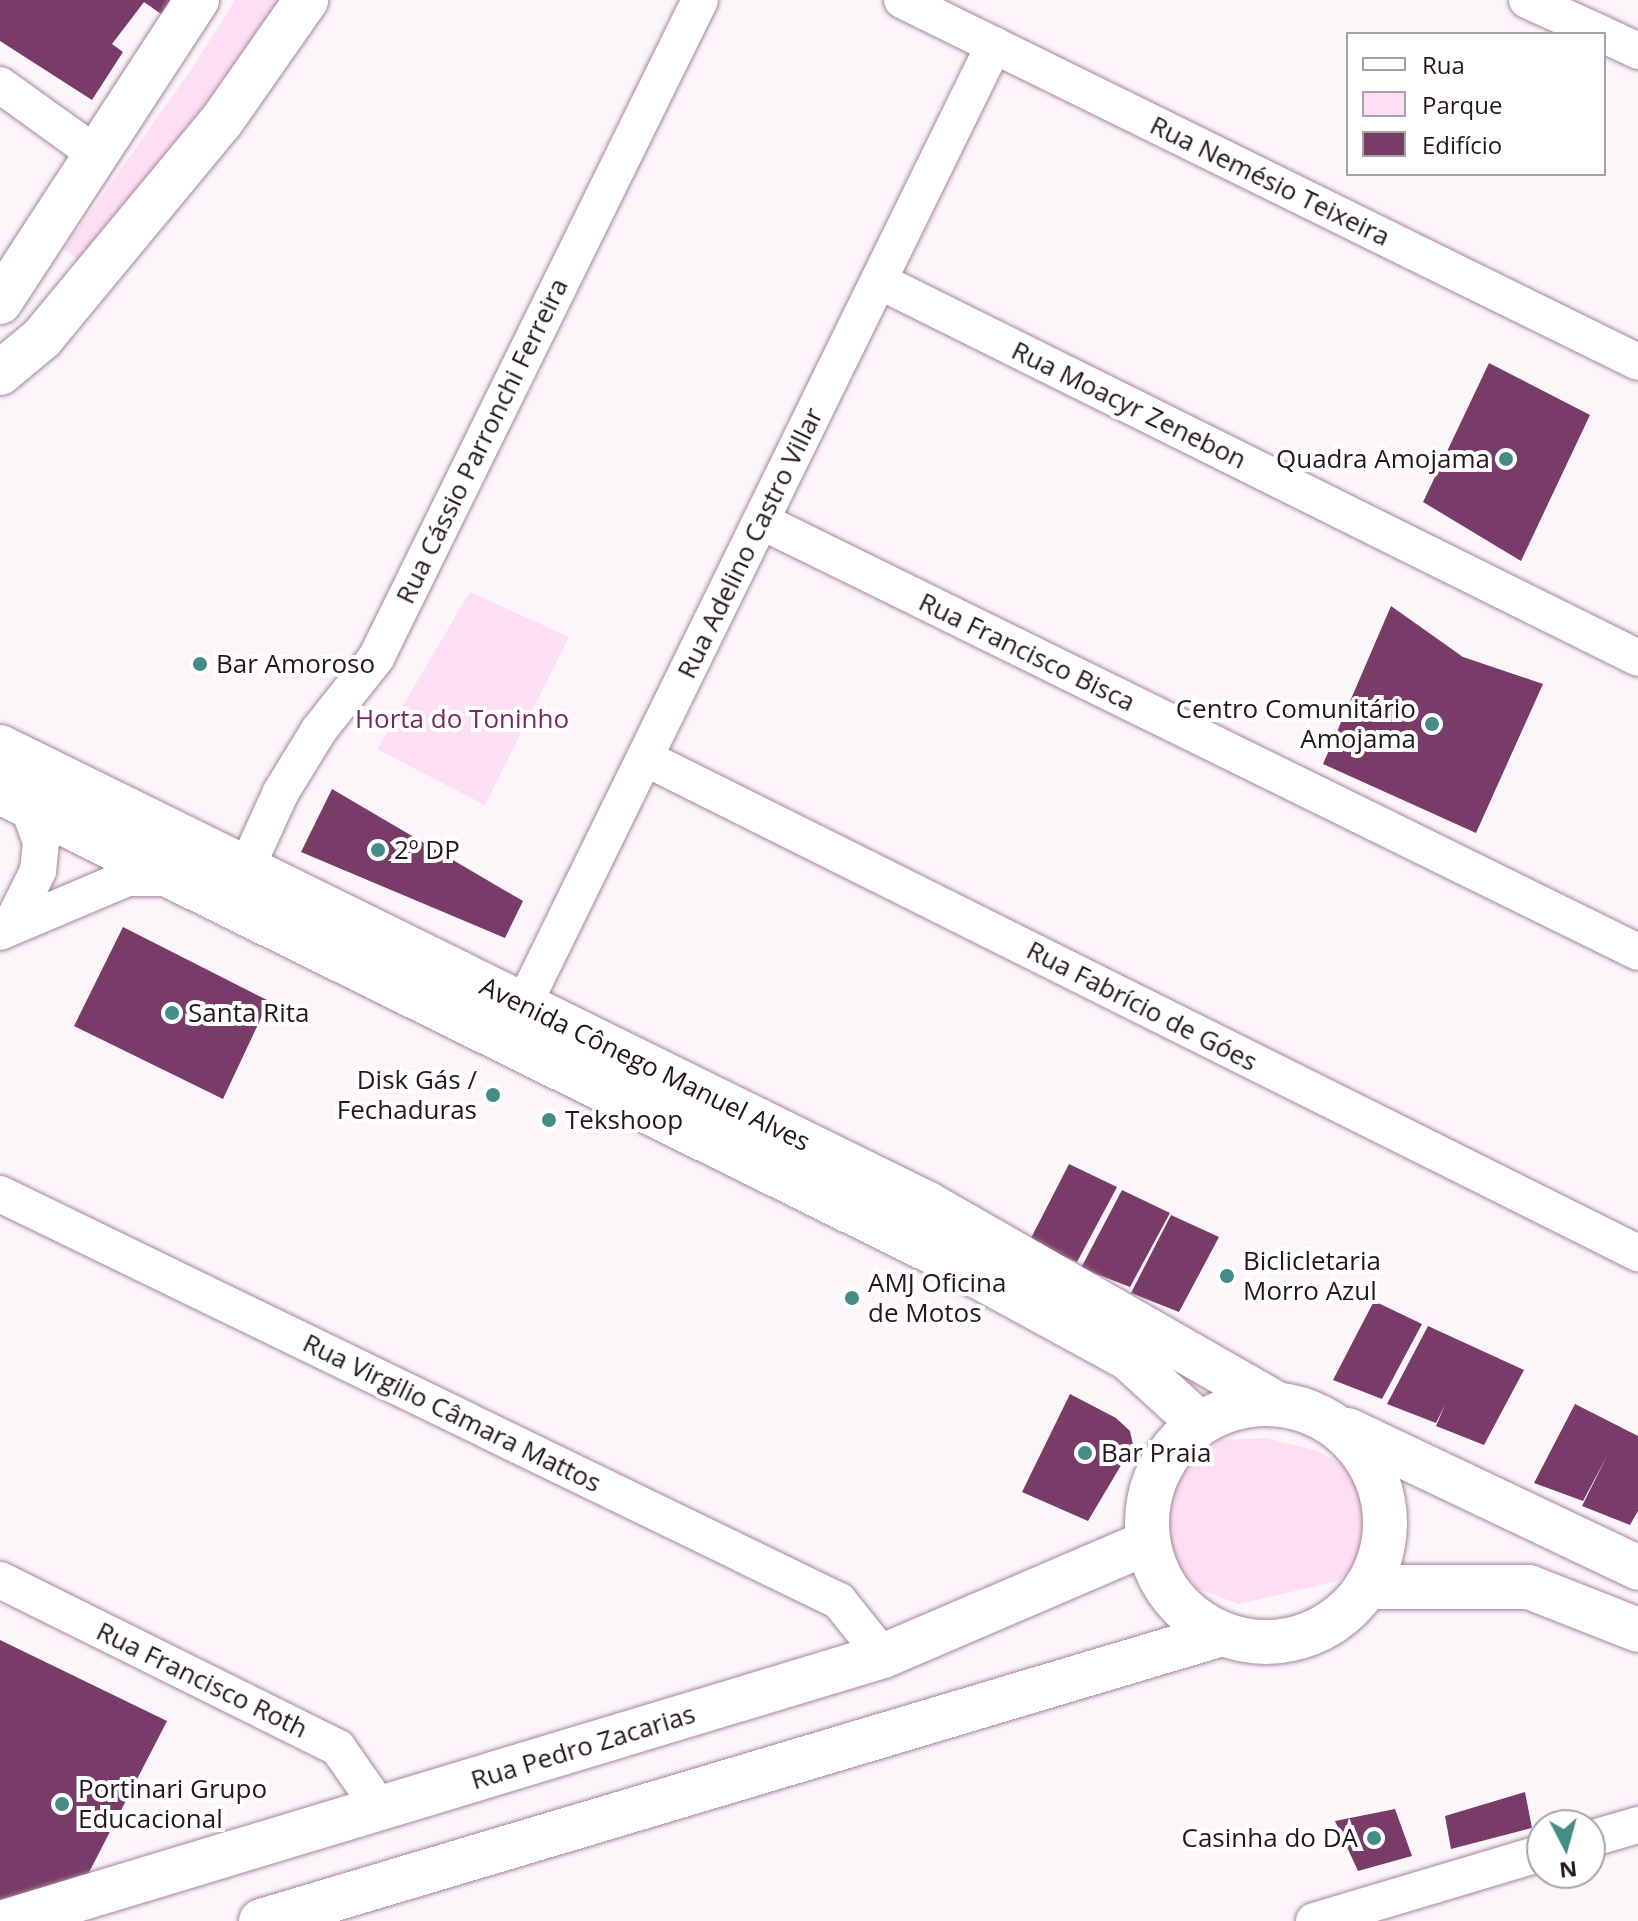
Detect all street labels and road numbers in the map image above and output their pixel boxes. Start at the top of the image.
street label: Rua Nemésio Teixeira [1145,109,1395,253]
street label: Rua Cássio Parronchi Ferreira [390,273,574,609]
street label: Rua Moacyr Zenebon [1007,335,1251,475]
street label: Rua Adelino Castro Villar [671,403,829,683]
street label: Rua Francisco Bisca [914,586,1140,718]
street label: Rua Fabrício de Góes [1022,934,1262,1078]
street label: Avenida Cônego Manuel Alves [475,970,815,1158]
street label: Rua Virgilio Câmara Mattos [298,1327,606,1499]
street label: Rua Francisco Roth [91,1615,313,1745]
street label: Rua Pedro Zacarias [467,1698,699,1796]

